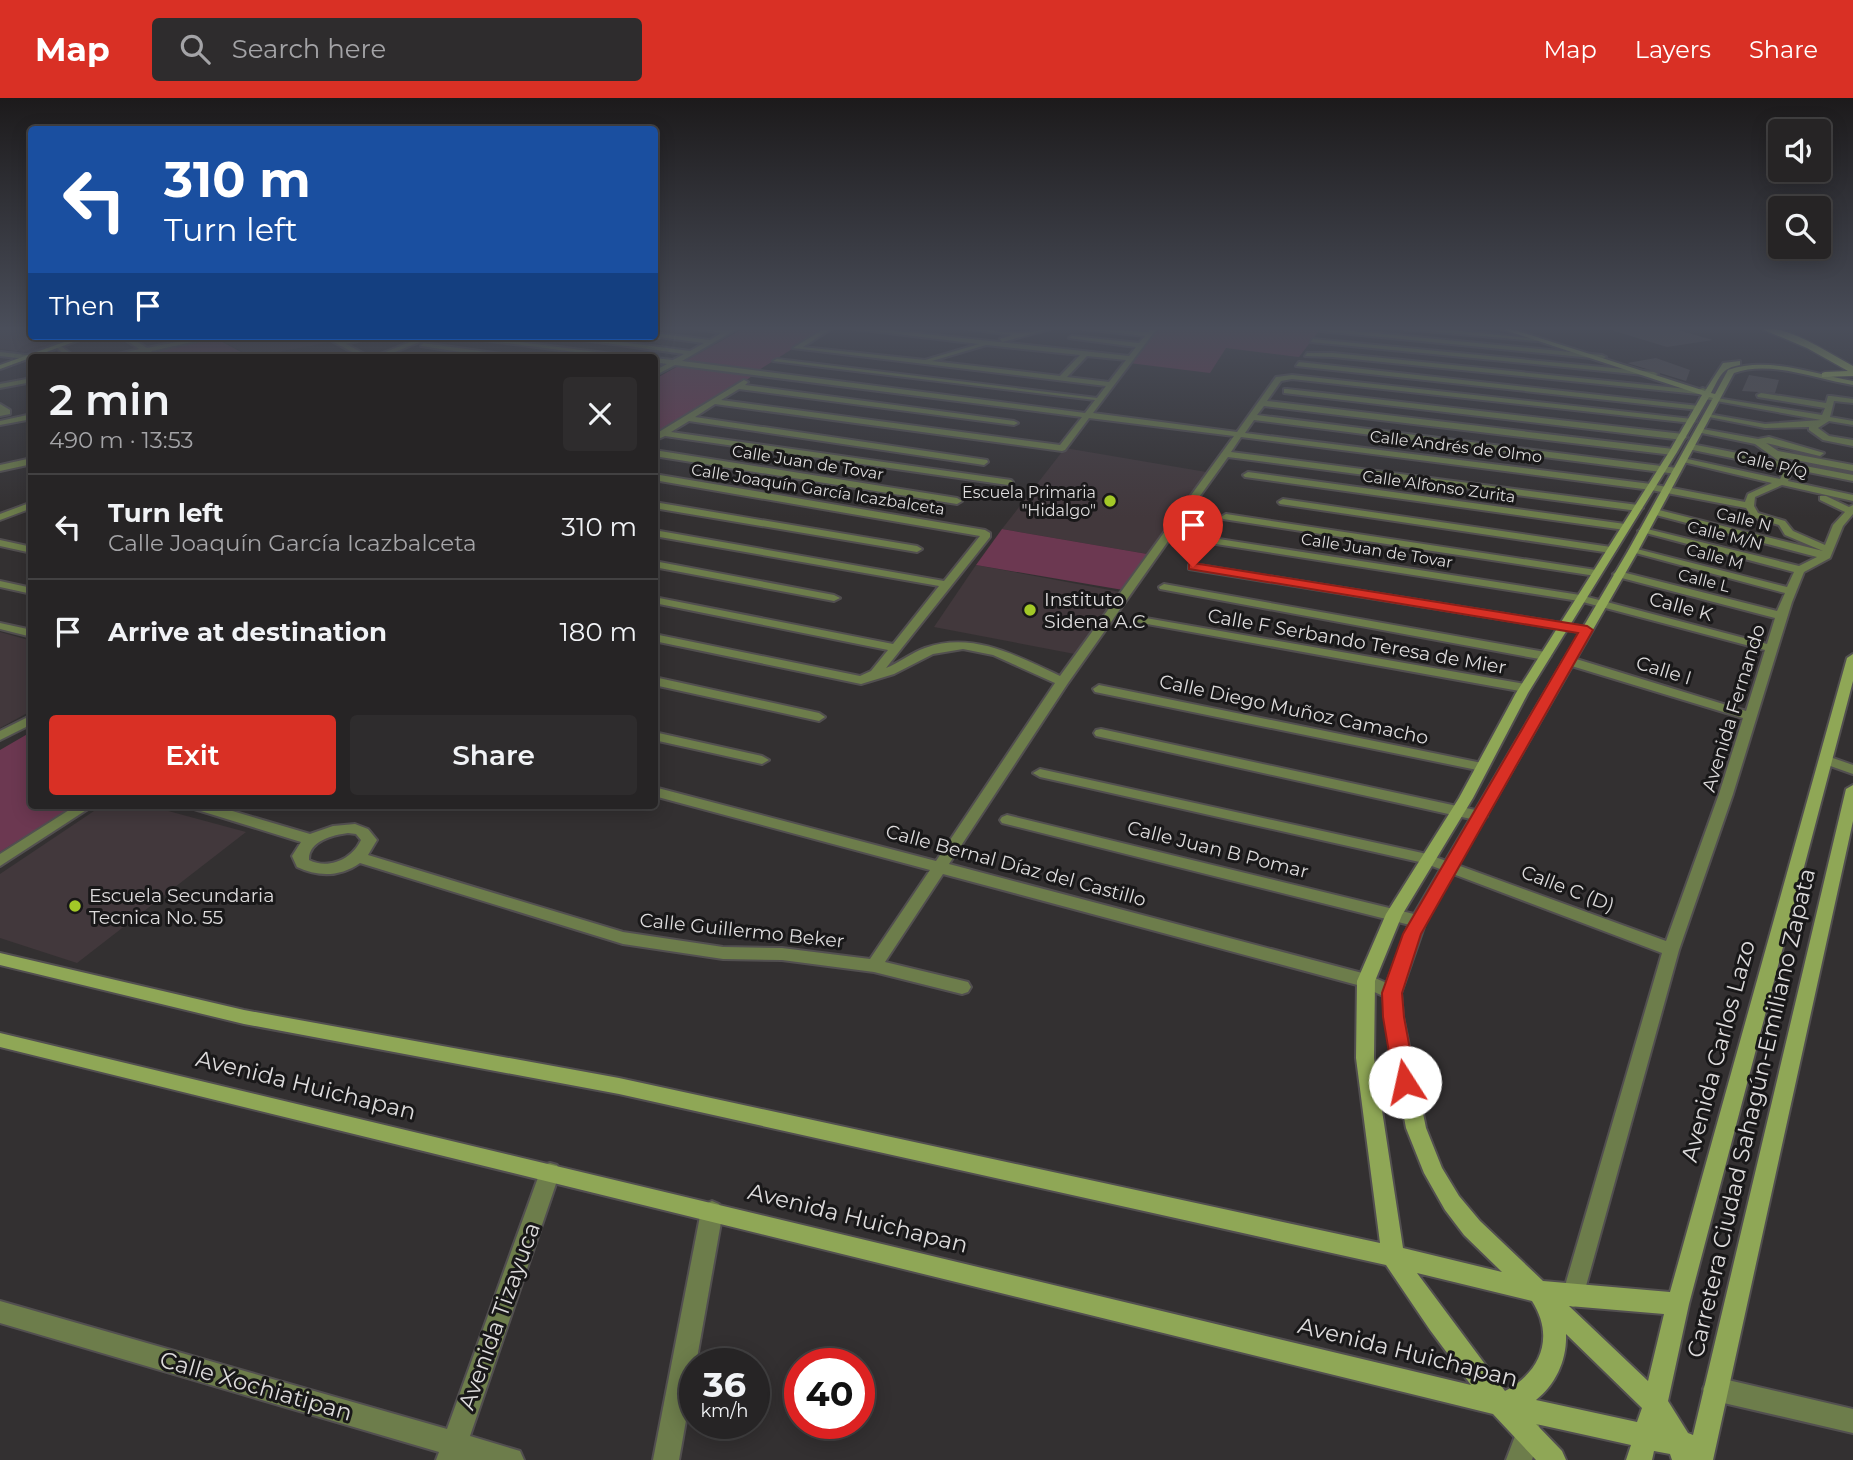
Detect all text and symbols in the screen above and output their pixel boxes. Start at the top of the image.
search box [152,18,642,81]
text: Map [35,29,110,69]
icon: search [176,30,214,68]
text: Search here [232,33,386,65]
text: Map [1543,35,1597,64]
text: Layers [1635,35,1711,64]
text: Share [1749,35,1818,64]
map controls [1768,119,1831,259]
button: sound [1768,119,1831,182]
text: 310 m [164,150,311,209]
icon: left [49,154,140,245]
button: search [1768,196,1831,259]
text: Turn left [164,210,298,249]
icon: arrive [129,287,167,325]
text: Then [49,290,115,322]
text: 2 min [49,374,170,426]
button: close [563,377,637,451]
text: 490 m · 13:53 [49,426,194,454]
street label: Calle Andrés de Olmo [1369,426,1543,467]
street label: Calle Juan de Tovar [731,441,885,484]
street label: Calle P/Q [1734,447,1810,483]
street label: Calle Joaquín García Icazbalceta [690,460,946,519]
street label: Calle Alfonso Zurita [1361,466,1517,507]
place label: Escuela Primaria "Hidalgo" [962,483,1096,520]
marker: Escuela Primaria "Hidalgo" [1102,493,1118,509]
pin [1163,495,1223,567]
text: Turn left [108,497,224,529]
street label: Calle N [1714,503,1773,535]
icon: arrive [1174,506,1212,544]
icon: left [49,508,87,546]
text: 310 m [561,511,637,543]
street label: Calle M/N [1685,517,1764,554]
text: Calle Joaquín García Icazbalceta [108,529,477,557]
street label: Calle Juan de Tovar [1300,529,1454,572]
street label: Calle M [1684,540,1746,573]
street label: Calle L [1676,565,1732,596]
street label: Calle K [1647,587,1716,626]
place label: Instituto Sidena A.C [1044,588,1146,633]
marker: Instituto Sidena A.C [1022,602,1038,618]
street label: Calle F Serbando Teresa de Mier [1206,604,1508,679]
icon: arrive [49,613,87,651]
text: Arrive at destination [108,616,387,648]
text: 180 m [559,616,637,648]
street label: Avenida Fernando [1697,622,1770,795]
street label: Calle I [1633,651,1694,690]
street label: Calle Diego Muñoz Camacho [1157,670,1431,749]
button: Exit [49,715,336,795]
button: Share [350,715,637,795]
street label: Calle Juan B Pomar [1125,816,1311,883]
street label: Calle Bernal Díaz del Castillo [883,820,1149,911]
street label: Calle C (D) [1518,860,1618,917]
street label: Carretera Ciudad Sahagún-Emiliano Zapata [1681,866,1821,1360]
place label: Escuela Secundaria Tecnica No. 55 [89,884,274,929]
marker: Escuela Secundaria Tecnica No. 55 [67,898,83,914]
street label: Calle Guillermo Beker [638,908,846,953]
street label: Avenida Carlos Lazo [1675,937,1761,1165]
street label: Avenida Huichapan [193,1044,419,1126]
position arrow [1368,1045,1442,1119]
street label: Avenida Huichapan [745,1177,971,1259]
street label: Avenida Tizayuca [452,1218,546,1414]
street label: Avenida Huichapan [1295,1311,1521,1393]
street label: Calle Xochiatipan [156,1345,356,1427]
speed limit sign: 40 [784,1348,875,1439]
text: 36 [703,1363,746,1406]
text: km/h [700,1400,749,1422]

